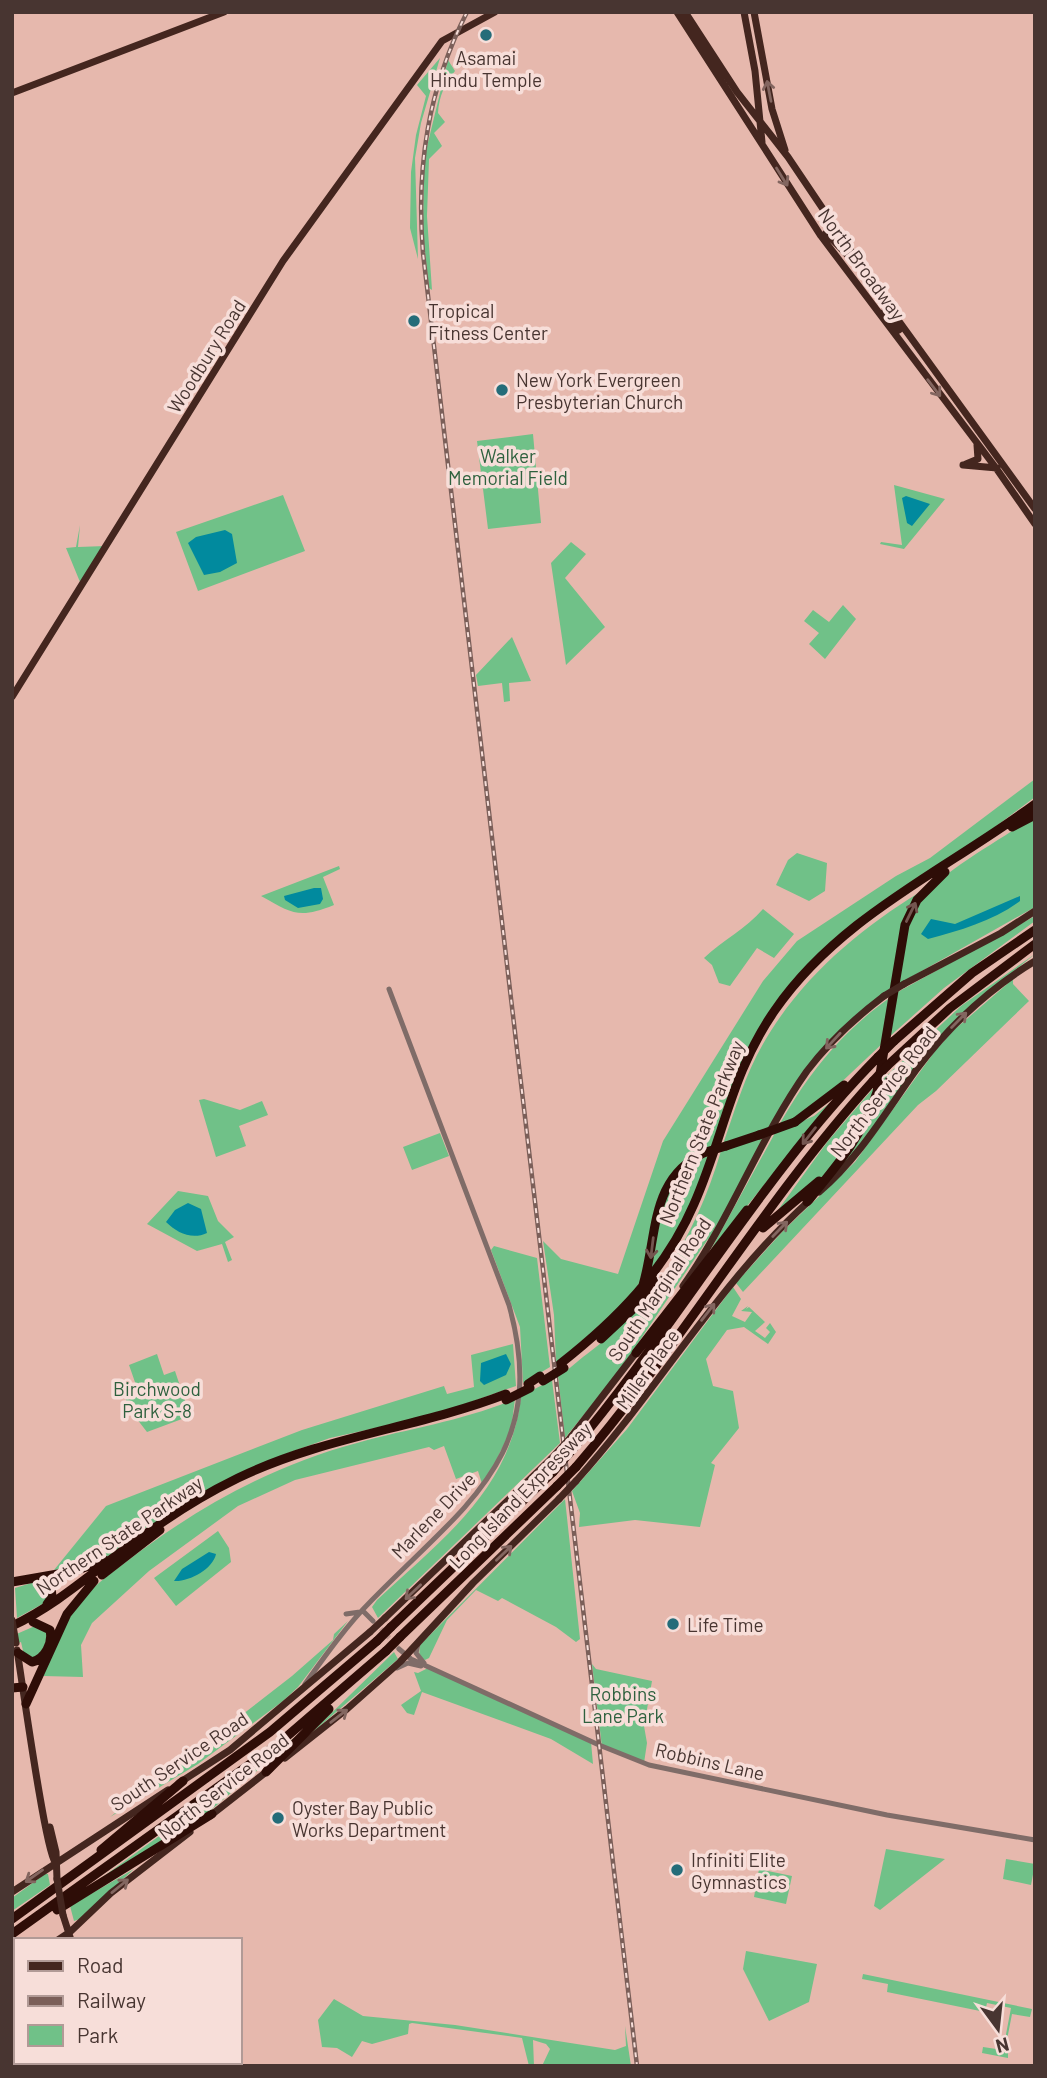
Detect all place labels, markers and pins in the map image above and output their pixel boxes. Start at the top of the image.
marker: Asamai Hindu Temple [478,27,494,43]
place label: Asamai Hindu Temple [430,46,542,91]
place label: Tropical Fitness Center [428,299,548,344]
marker: Tropical Fitness Center [406,313,422,329]
place label: New York Evergreen Presbyterian Church [516,368,683,413]
marker: New York Evergreen Presbyterian Church [494,382,510,398]
place label: Life Time [687,1613,764,1636]
marker: Life Time [665,1616,681,1632]
place label: Oyster Bay Public Works Department [292,1796,446,1841]
marker: Oyster Bay Public Works Department [270,1810,286,1826]
place label: Infiniti Elite Gymnastics [691,1848,787,1893]
marker: Infiniti Elite Gymnastics [669,1862,685,1878]

